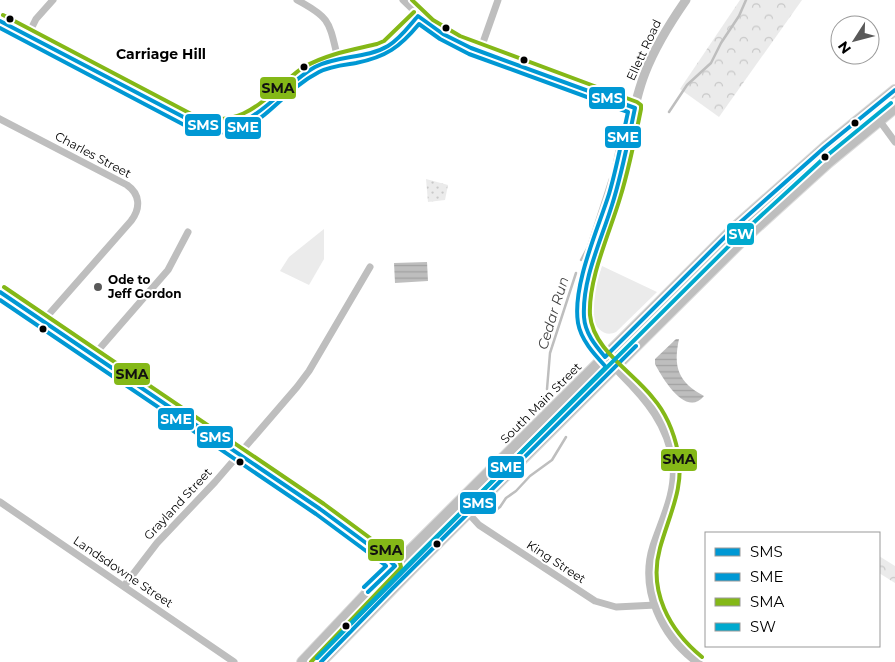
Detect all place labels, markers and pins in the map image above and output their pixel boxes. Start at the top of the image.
unlabelled marker [5,14,15,24]
unlabelled marker [441,23,451,33]
unlabelled marker [519,55,529,65]
unlabelled marker [299,62,309,72]
unlabelled marker [850,118,860,128]
unlabelled marker [820,152,830,162]
place label: Ode to Jeff Gordon [107,272,181,301]
marker: Ode to Jeff Gordon [92,281,104,293]
unlabelled marker [38,324,48,334]
unlabelled marker [235,457,245,467]
unlabelled marker [432,539,442,549]
unlabelled marker [341,621,351,631]

